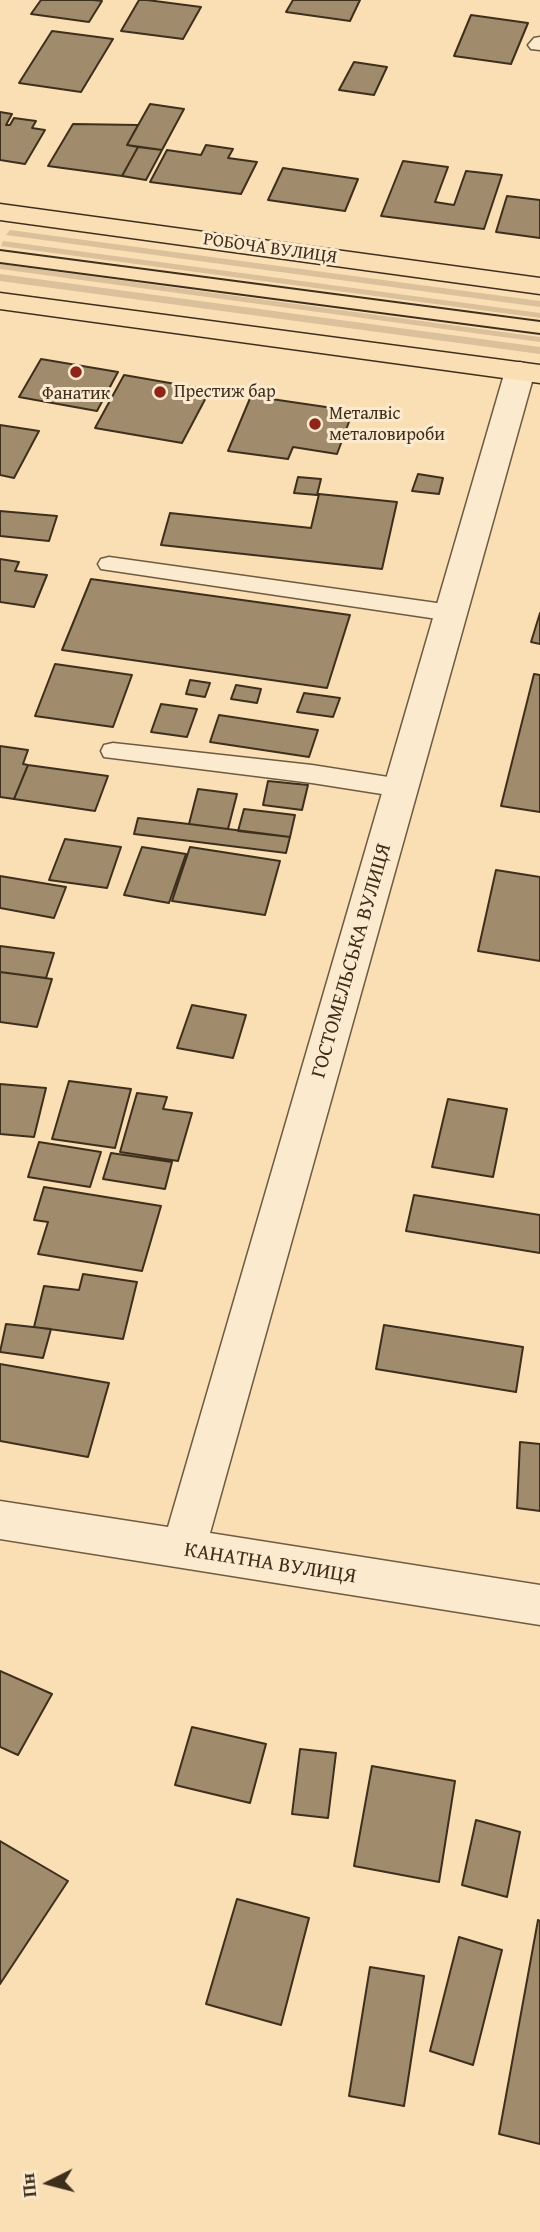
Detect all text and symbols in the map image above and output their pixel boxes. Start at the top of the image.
street label: РОБОЧА ВУЛИЦЯ [202,229,338,269]
marker: Фанатик [68,364,84,380]
place label: Престиж бар [174,381,276,403]
place label: Фанатик [42,383,110,405]
marker: Престиж бар [152,384,168,400]
place label: Металвіс металовироби [329,403,445,446]
marker: Металвіс металовироби [307,416,323,432]
street label: ГОСТОМЕЛЬСЬКА ВУЛИЦЯ [306,841,398,1081]
street label: КАНАТНА ВУЛИЦЯ [182,1538,358,1590]
north arrow [14,2148,84,2218]
text: Пн [13,2172,43,2199]

